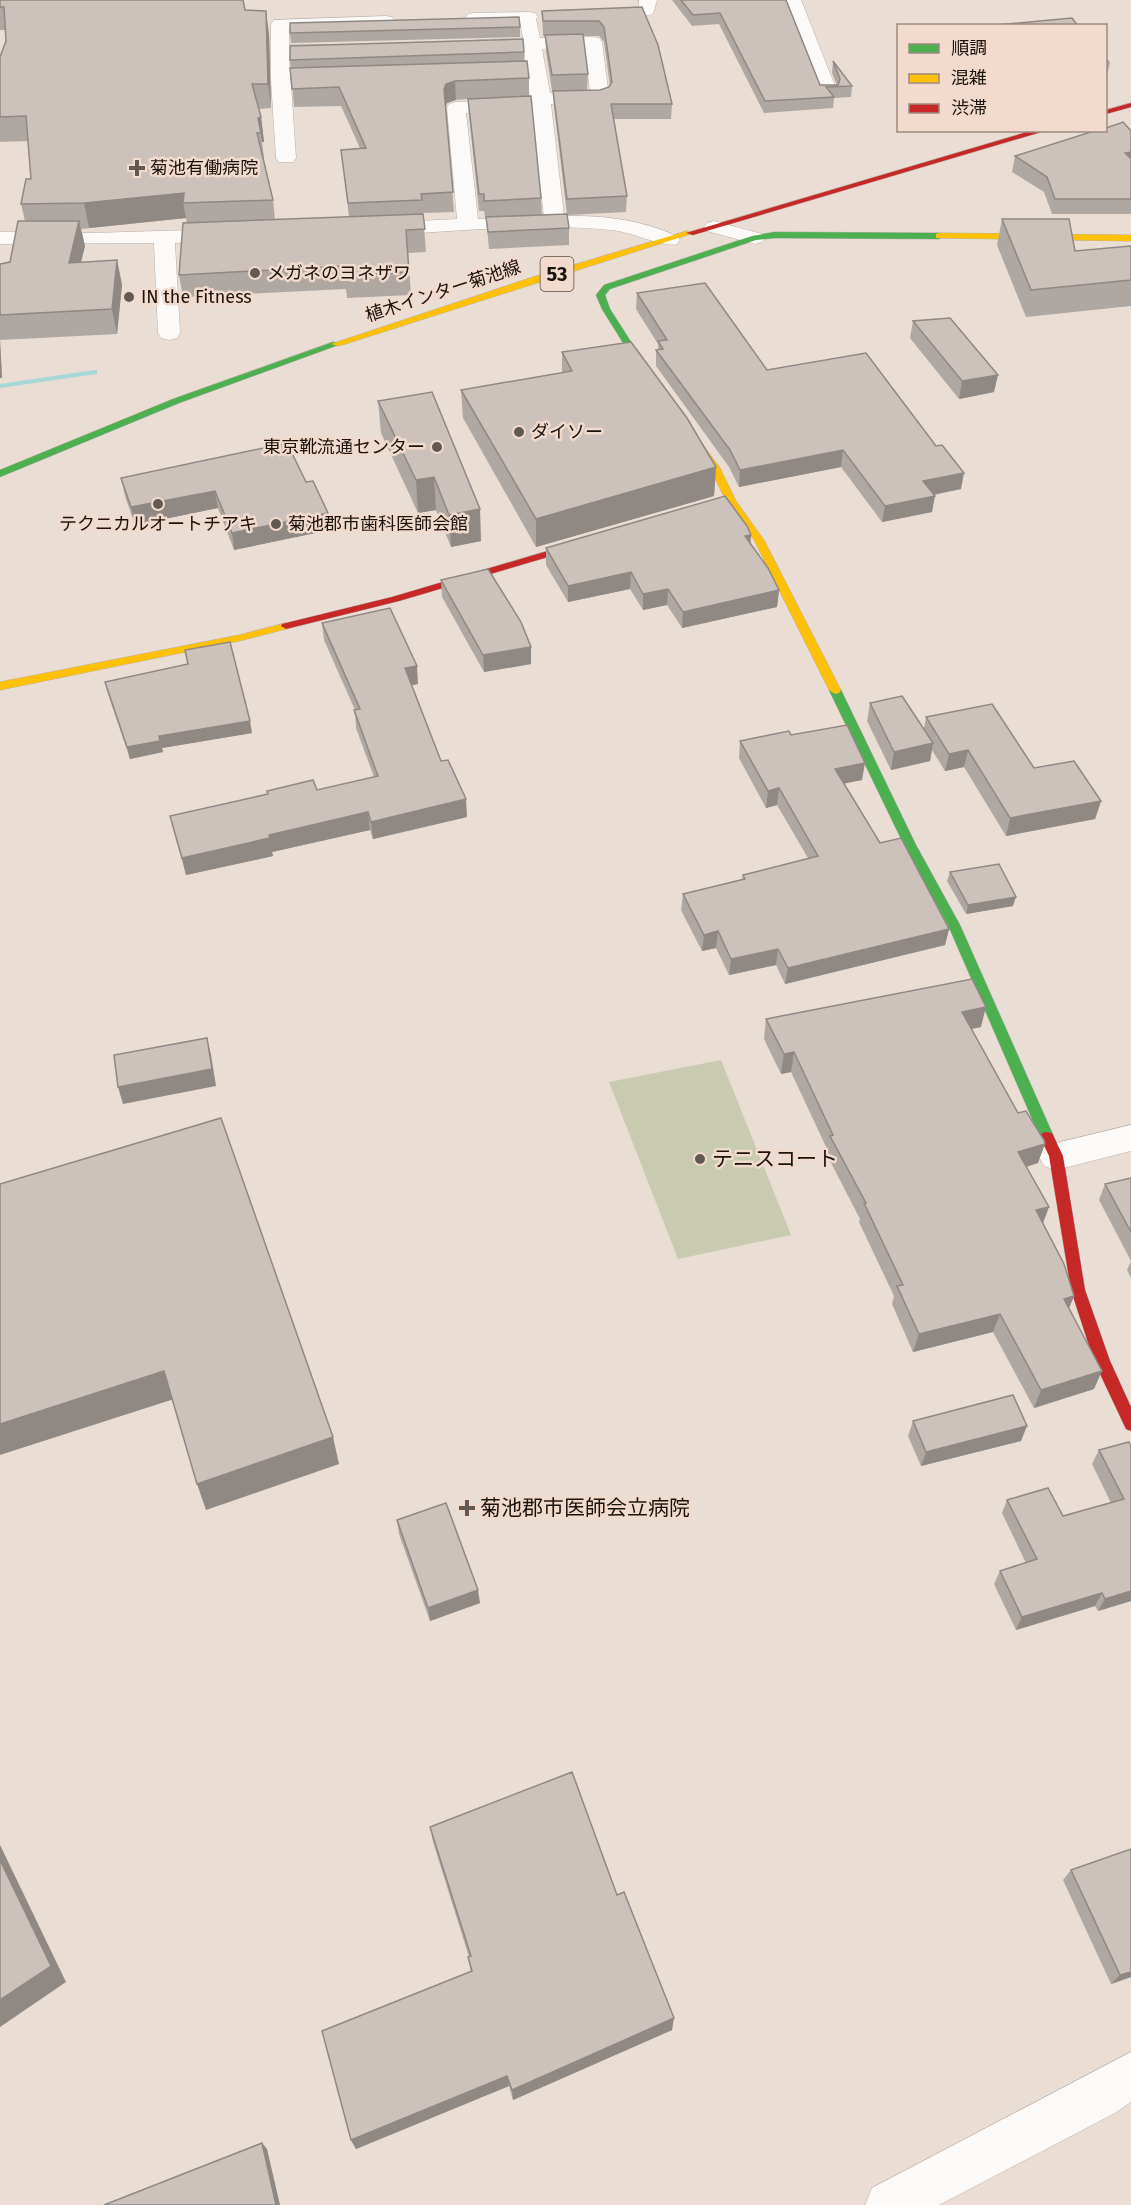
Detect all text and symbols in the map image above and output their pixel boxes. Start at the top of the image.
legend [897,24,1107,132]
text: 順調 [951,37,987,59]
text: 混雑 [951,67,987,89]
text: 渋滞 [951,97,987,119]
place label: 菊池有働病院 [150,157,258,179]
marker: 菊池有働病院 [128,159,146,177]
street label: 植木インター菊池線 [363,256,523,326]
road number: 53 [540,257,574,291]
place label: メガネのヨネザワ [267,262,411,284]
marker: メガネのヨネザワ [248,266,262,280]
place label: IN the Fitness [141,286,252,308]
marker: IN the Fitness [122,290,136,304]
place label: ダイソー [531,421,603,443]
marker: ダイソー [512,425,526,439]
place label: 東京靴流通センター [263,436,425,458]
marker: 東京靴流通センター [430,440,444,454]
marker: テクニカルオートチアキ [151,497,165,511]
place label: テクニカルオートチアキ [59,513,257,535]
place label: 菊池郡市歯科医師会館 [288,513,468,535]
marker: 菊池郡市歯科医師会館 [269,517,283,531]
place label: テニスコート [712,1146,838,1172]
marker: テニスコート [693,1152,707,1166]
place label: 菊池郡市医師会立病院 [480,1495,690,1521]
marker: 菊池郡市医師会立病院 [458,1499,476,1517]

